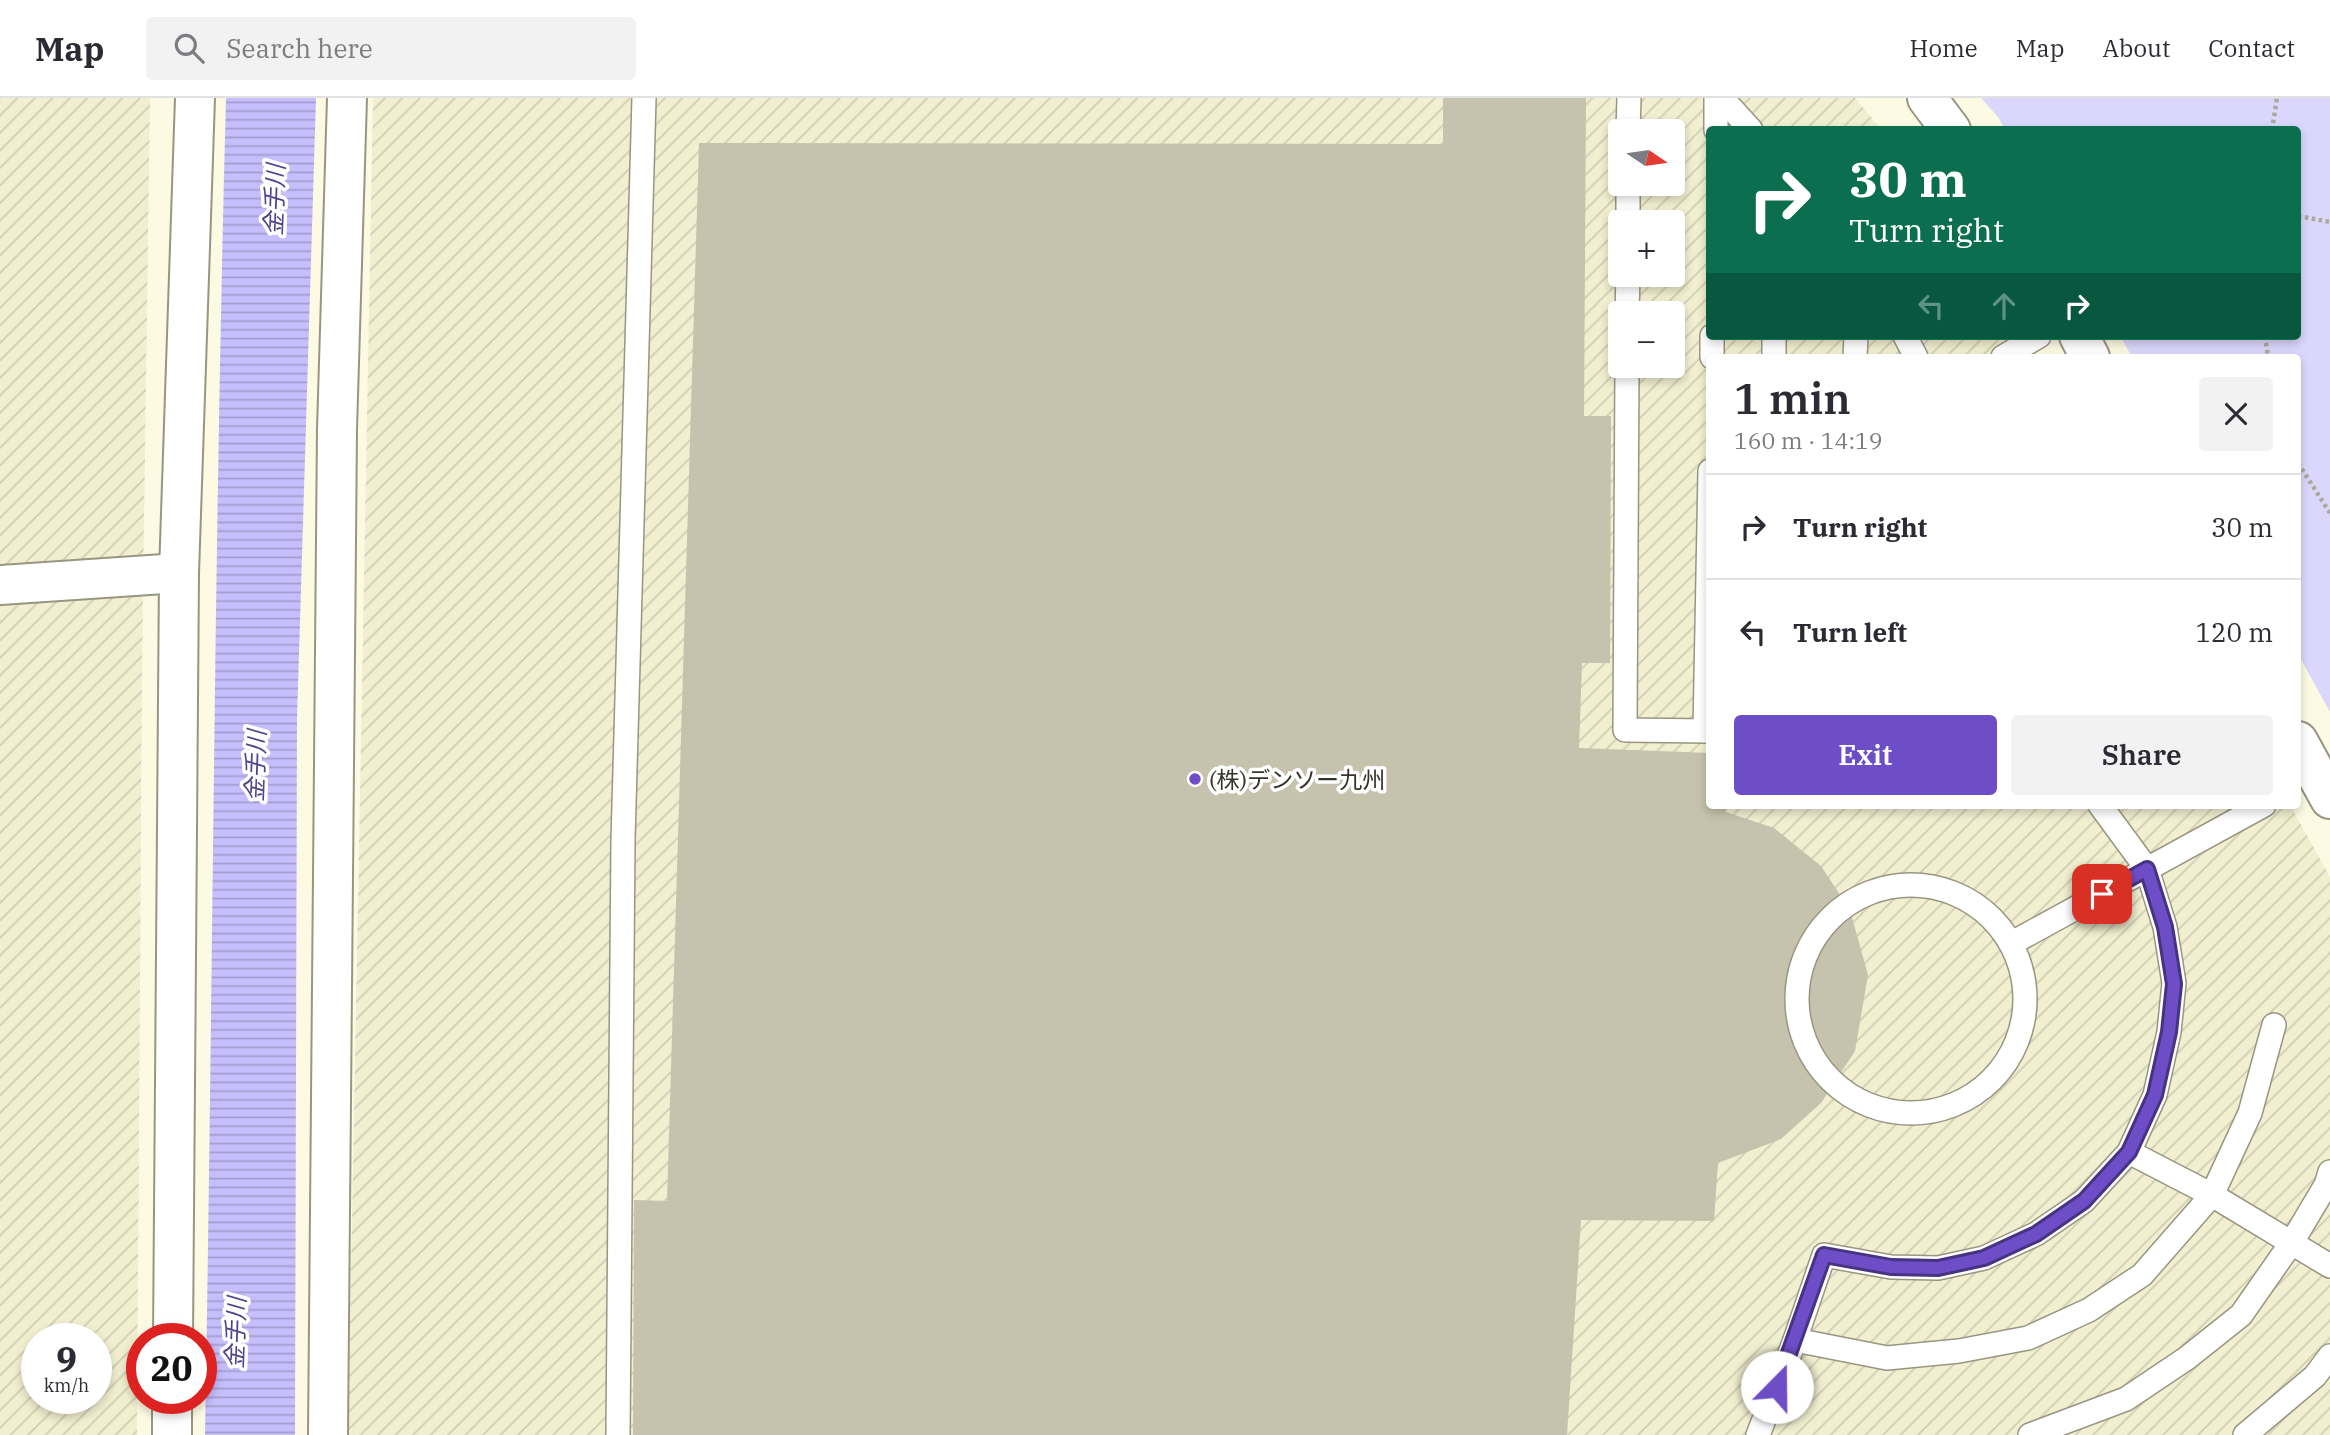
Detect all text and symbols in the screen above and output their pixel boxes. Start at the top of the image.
search box [146,17,636,80]
text: Map [35,27,104,70]
icon: search [170,29,208,67]
text: Search here [226,31,373,65]
text: Home [1910,32,1978,64]
text: Map [2016,32,2064,64]
text: About [2102,32,2170,64]
text: Contact [2208,32,2295,64]
north arrow [1608,119,1685,196]
map controls [1608,119,1685,378]
text: 30 m [1849,147,1967,210]
icon: right [1734,154,1825,245]
water label: 金手川 [257,160,291,237]
text: Turn right [1849,209,2004,251]
button: + [1608,210,1685,287]
icon: left [1912,287,1950,325]
icon: ahead [1985,287,2023,325]
icon: right [2058,287,2096,325]
button: − [1608,301,1685,378]
text: 1 min [1734,371,1851,426]
button: close [2199,377,2273,451]
text: 160 m · 14:19 [1734,425,1883,455]
icon: right [1734,508,1772,546]
text: Turn right [1793,510,1927,544]
text: 30 m [2211,510,2273,544]
icon: left [1734,613,1772,651]
text: Turn left [1793,615,1907,649]
text: 120 m [2195,615,2273,649]
button: Exit [1734,715,1997,795]
button: Share [2011,715,2273,795]
water label: 金手川 [238,726,272,803]
place label: (株)デンソー九州 [1209,764,1385,794]
marker: (株)デンソー九州 [1187,771,1203,787]
pin [2072,864,2132,924]
icon: arrive [2083,875,2121,913]
water label: 金手川 [218,1293,252,1370]
speed limit sign: 20 [126,1323,217,1414]
text: 9 [56,1336,77,1382]
position arrow [1740,1350,1814,1424]
text: km/h [44,1374,89,1397]

